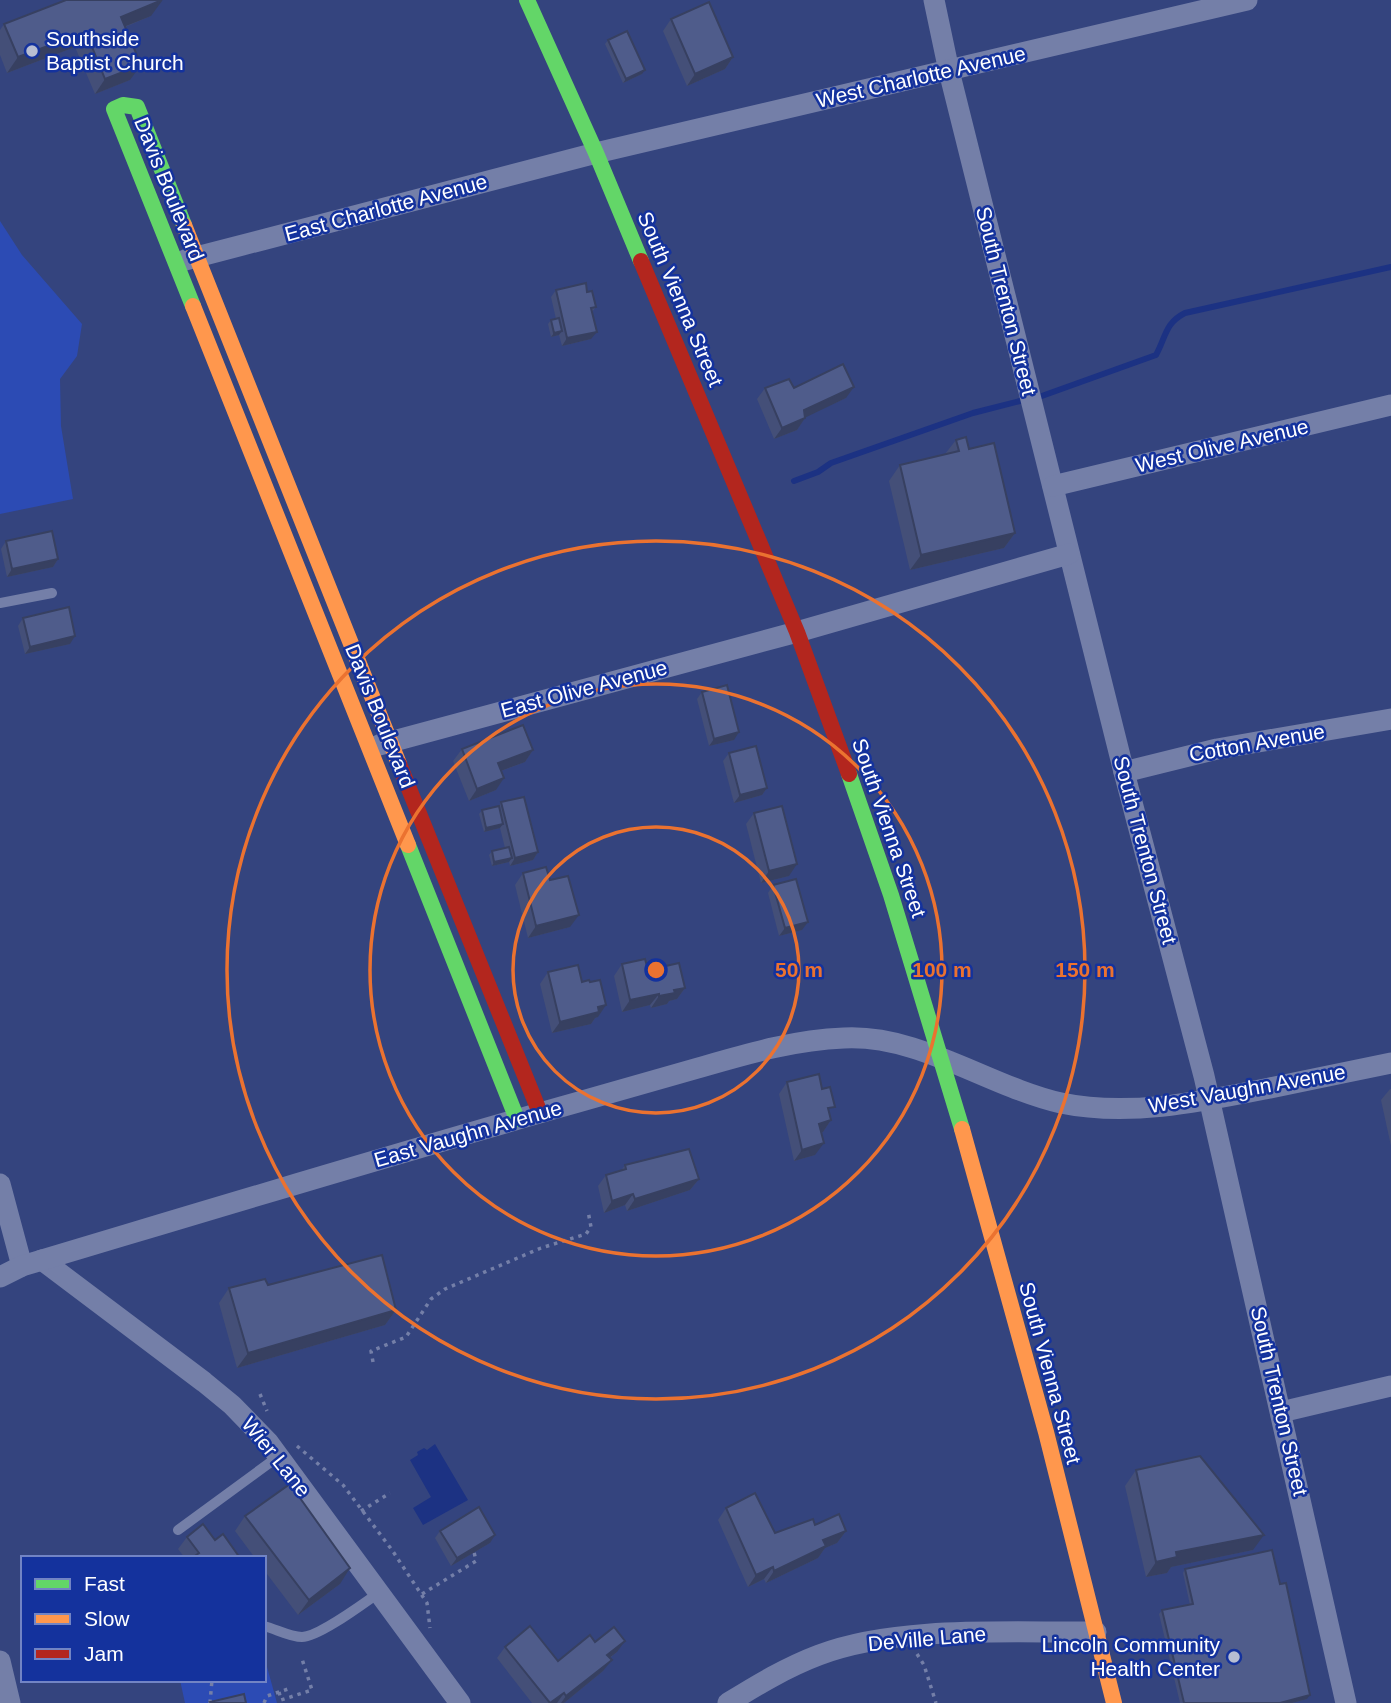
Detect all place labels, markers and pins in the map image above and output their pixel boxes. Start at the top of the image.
place label: Southside Baptist Church [46,27,184,74]
marker: Southside Baptist Church [24,43,40,59]
centre of rings [644,958,668,982]
place label: Lincoln Community Health Center [1041,1633,1220,1680]
marker: Lincoln Community Health Center [1226,1649,1242,1665]

